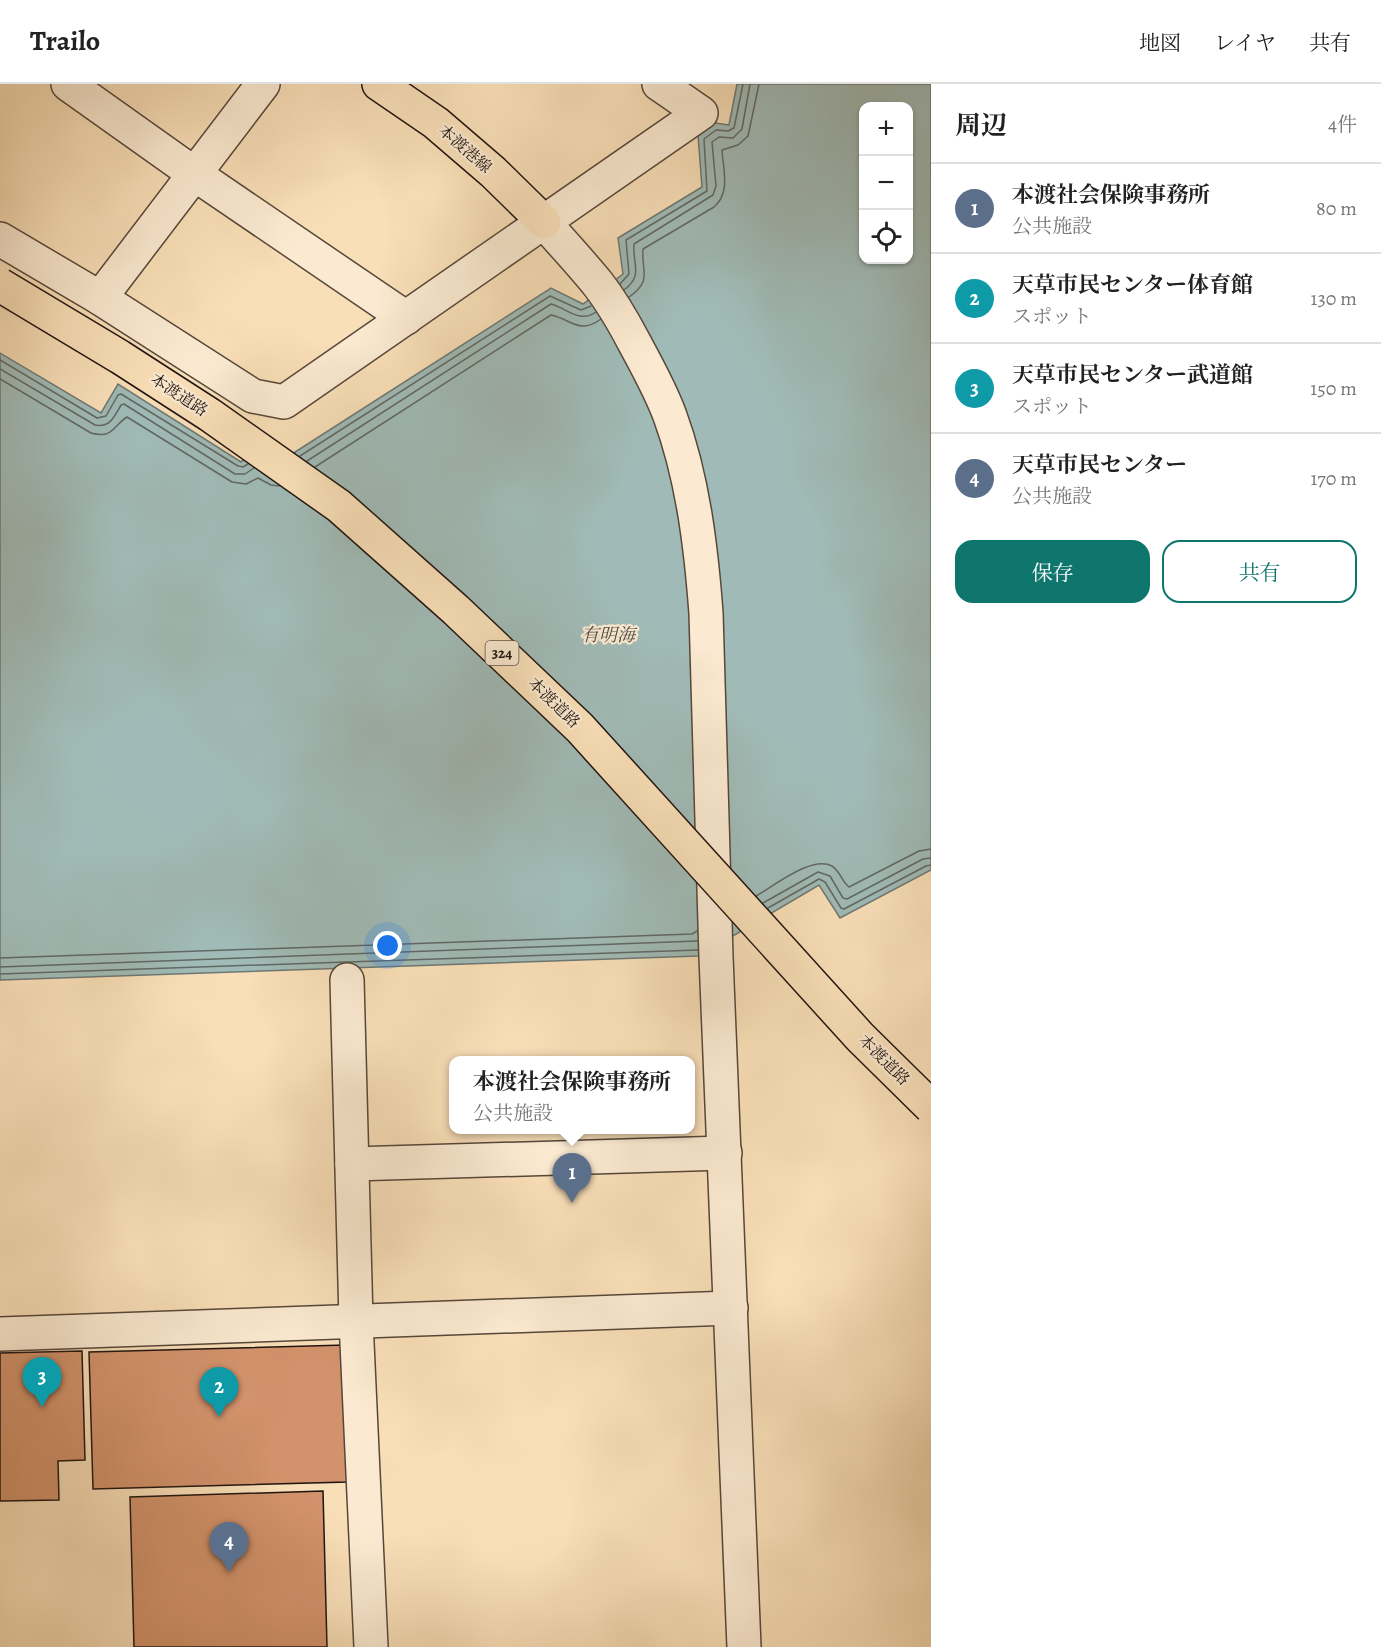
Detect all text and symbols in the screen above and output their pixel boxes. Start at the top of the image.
text: Trailo [30,22,100,60]
text: 地図 [1139,29,1181,57]
text: レイヤ [1214,29,1276,57]
text: 共有 [1309,29,1351,57]
map controls [859,102,913,264]
button: + [859,102,913,156]
text: 周辺 [955,108,1007,143]
text: 4件 [1328,111,1357,138]
street label: 本渡港線 [434,120,496,178]
button: − [859,156,913,210]
text: 本渡社会保険事務所 [1012,180,1210,210]
text: 1 [971,195,978,222]
text: 80 m [1316,195,1357,222]
button: locate [859,210,913,264]
text: 公共施設 [1012,213,1092,240]
text: 天草市民センター体育館 [1012,270,1253,300]
text: 2 [970,285,979,312]
text: 130 m [1311,285,1357,312]
text: スポット [1012,303,1092,330]
text: 天草市民センター武道館 [1012,360,1253,390]
street label: 本渡道路 [146,368,212,422]
text: 3 [970,375,979,402]
text: 150 m [1310,375,1357,402]
text: スポット [1012,393,1092,420]
text: 天草市民センター [1012,450,1187,480]
text: 4 [970,465,979,492]
text: 170 m [1311,465,1357,492]
text: 公共施設 [1012,483,1092,510]
button: 保存 [955,540,1150,603]
button: 共有 [1162,540,1357,603]
water label: 有明海 [581,623,638,647]
road number: 324 [486,641,518,665]
street label: 本渡道路 [523,673,585,733]
your location [373,931,402,960]
street label: 本渡道路 [854,1030,914,1090]
popup [449,1056,695,1134]
text: 本渡社会保険事務所 [473,1067,671,1097]
text: 公共施設 [473,1100,553,1127]
pin: 1 [552,1154,592,1203]
pin: 3 [22,1358,62,1407]
pin: 2 [200,1368,238,1417]
pin: 4 [210,1522,248,1572]

